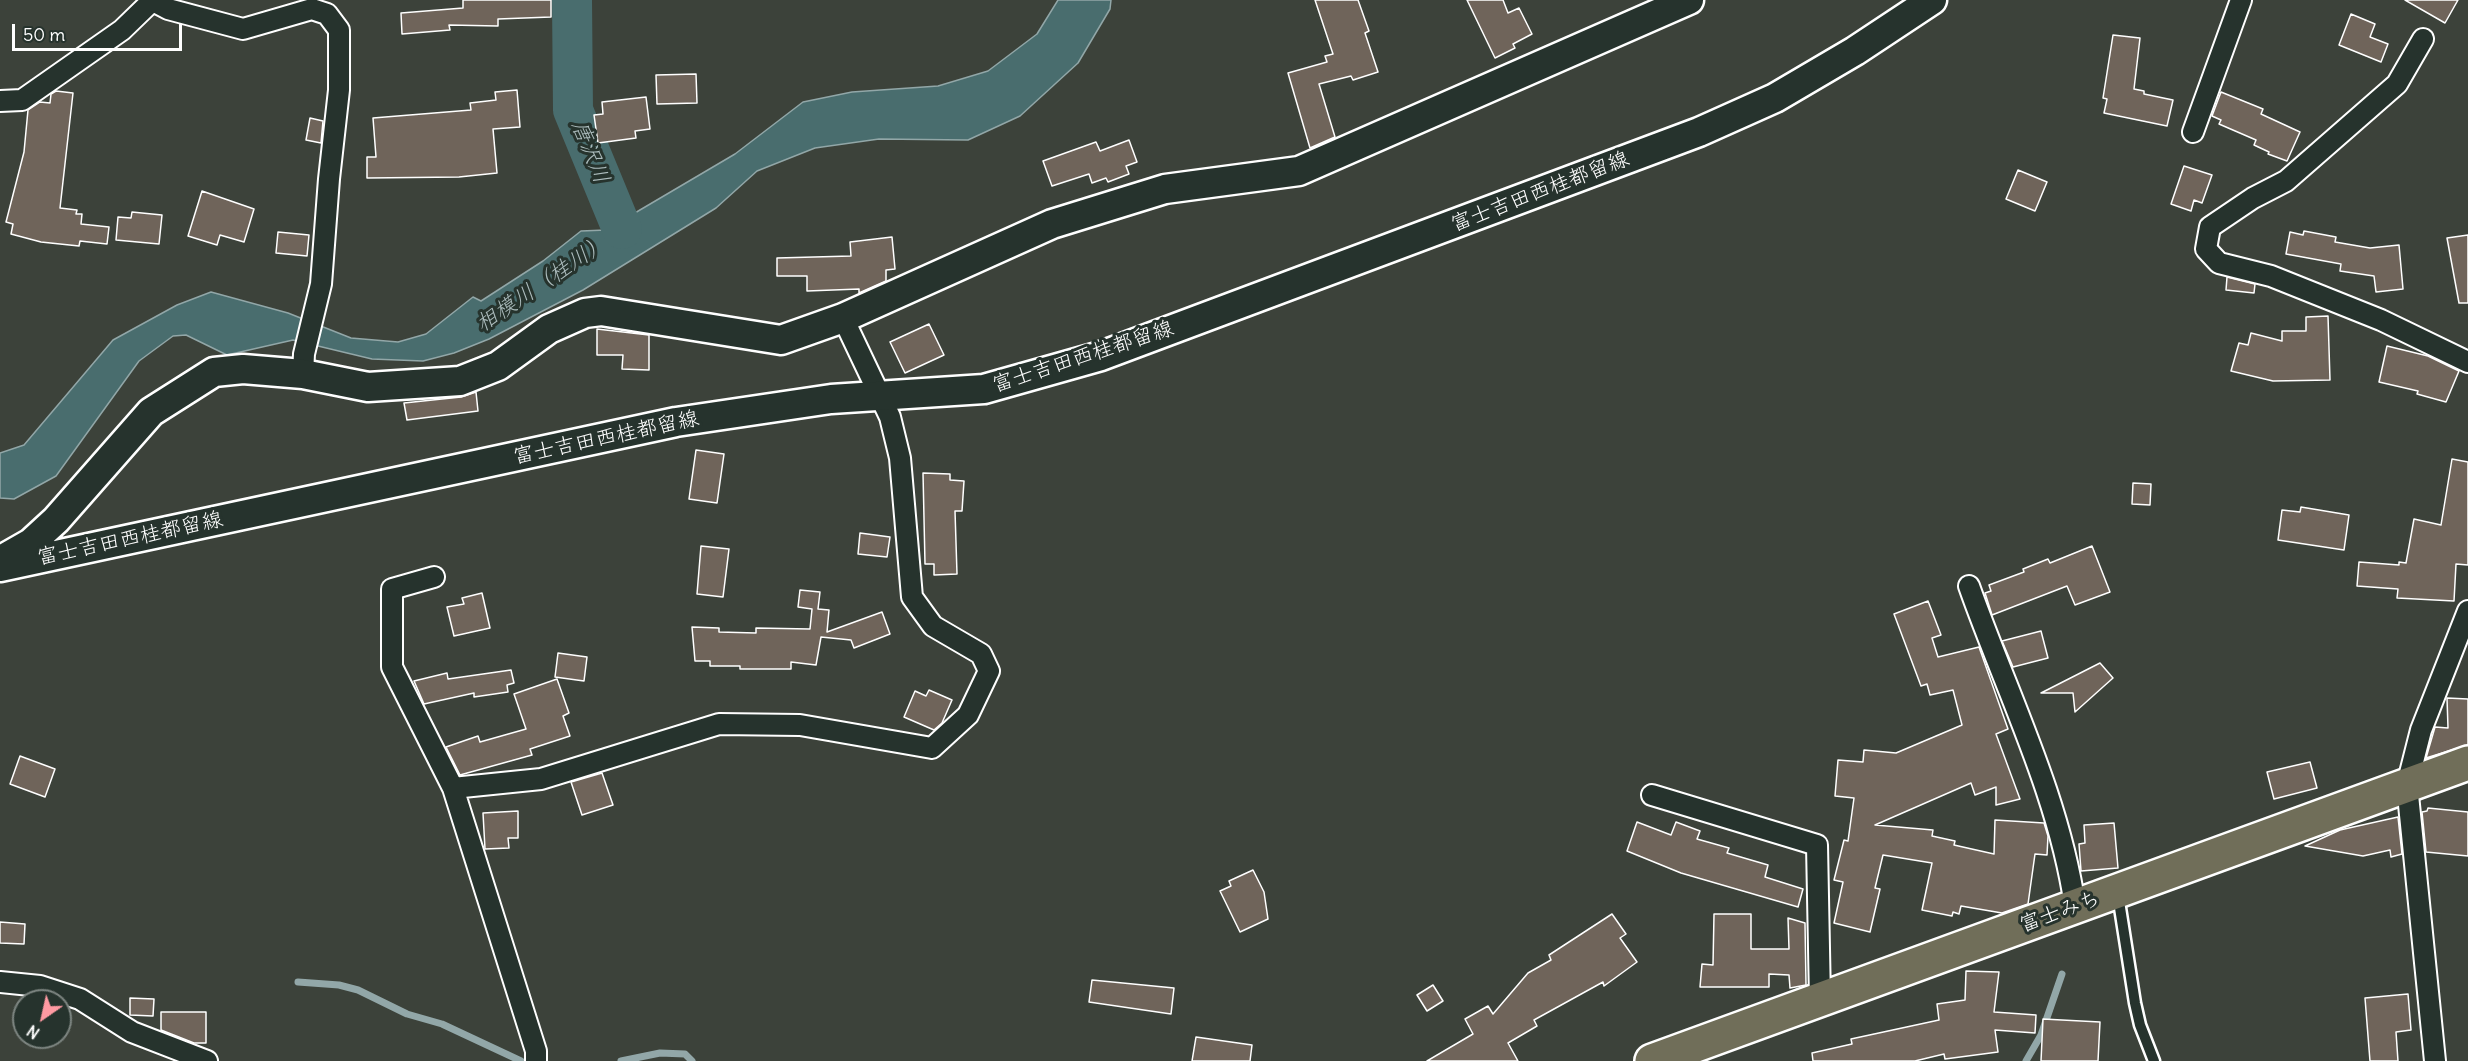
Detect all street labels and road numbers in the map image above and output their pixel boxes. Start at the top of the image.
street label: 富士吉田西桂都留線 [1447,146,1633,238]
street label: 富士吉田西桂都留線 [989,316,1177,398]
street label: 富士吉田西桂都留線 [511,406,701,470]
street label: 富士吉田西桂都留線 [35,507,225,571]
street label: 富士みち [2016,886,2104,938]

